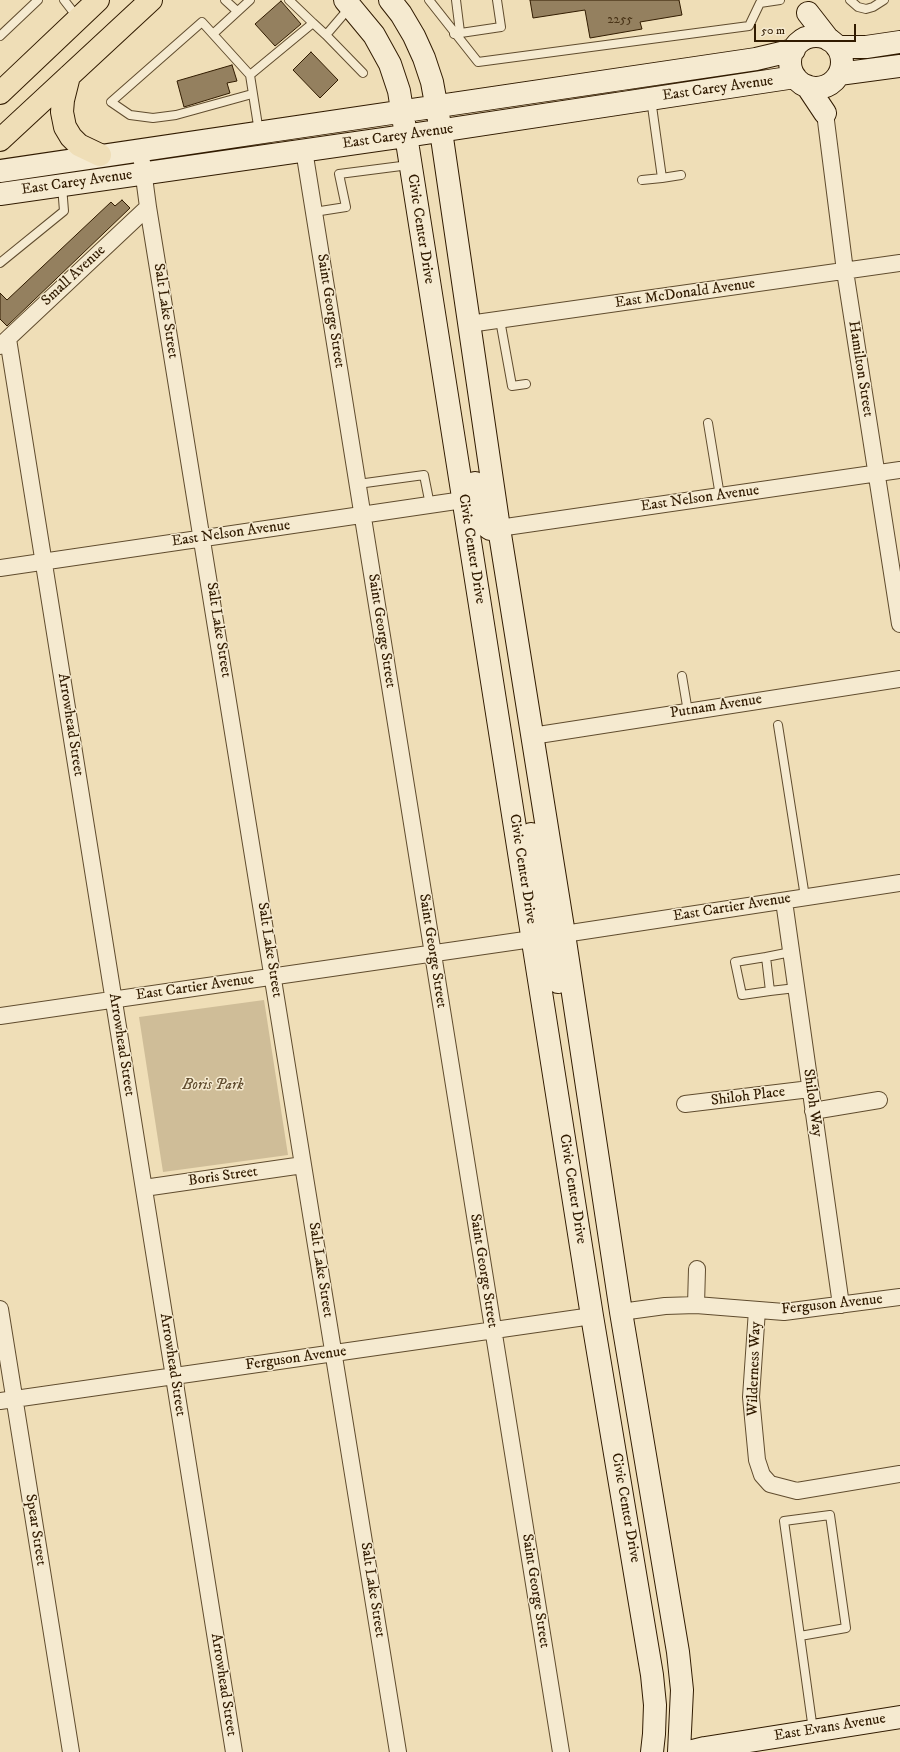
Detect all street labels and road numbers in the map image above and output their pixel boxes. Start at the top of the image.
street label: East Carey Avenue [661,72,775,106]
street label: East Carey Avenue [341,120,455,154]
street label: East Carey Avenue [20,166,134,200]
street label: Civic Center Drive [402,173,438,285]
street label: Small Avenue [38,242,110,310]
street label: Saint George Street [312,252,348,370]
street label: Salt Lake Street [149,262,181,360]
street label: East McDonald Avenue [614,275,756,313]
street label: Hamilton Street [844,320,876,418]
street label: East Nelson Avenue [640,482,760,516]
street label: Civic Center Drive [453,493,489,605]
street label: East Nelson Avenue [171,517,291,551]
street label: Saint George Street [363,572,399,690]
street label: Salt Lake Street [202,581,234,679]
street label: Arrowhead Street [53,672,87,778]
street label: Putnam Avenue [669,691,763,723]
street label: Civic Center Drive [504,813,540,925]
street label: East Cartier Avenue [672,890,792,926]
street label: Saint George Street [414,892,450,1010]
street label: Salt Lake Street [253,901,285,999]
street label: East Cartier Avenue [135,971,255,1005]
street label: Arrowhead Street [104,992,138,1098]
street label: Shiloh Way [798,1068,826,1138]
street label: Shiloh Place [710,1084,786,1110]
street label: Civic Center Drive [554,1133,590,1245]
street label: Boris Street [187,1163,259,1191]
street label: Saint George Street [465,1212,501,1330]
street label: Salt Lake Street [304,1221,336,1319]
street label: Ferguson Avenue [780,1291,884,1319]
street label: Arrowhead Street [155,1312,189,1418]
street label: Wilderness Way [744,1321,766,1417]
street label: Ferguson Avenue [244,1343,348,1375]
street label: Civic Center Drive [606,1452,644,1564]
street label: Spear Street [20,1493,50,1567]
street label: Saint George Street [517,1532,553,1650]
street label: Salt Lake Street [356,1541,388,1639]
street label: Arrowhead Street [206,1632,240,1738]
street label: East Evans Avenue [773,1710,887,1746]

